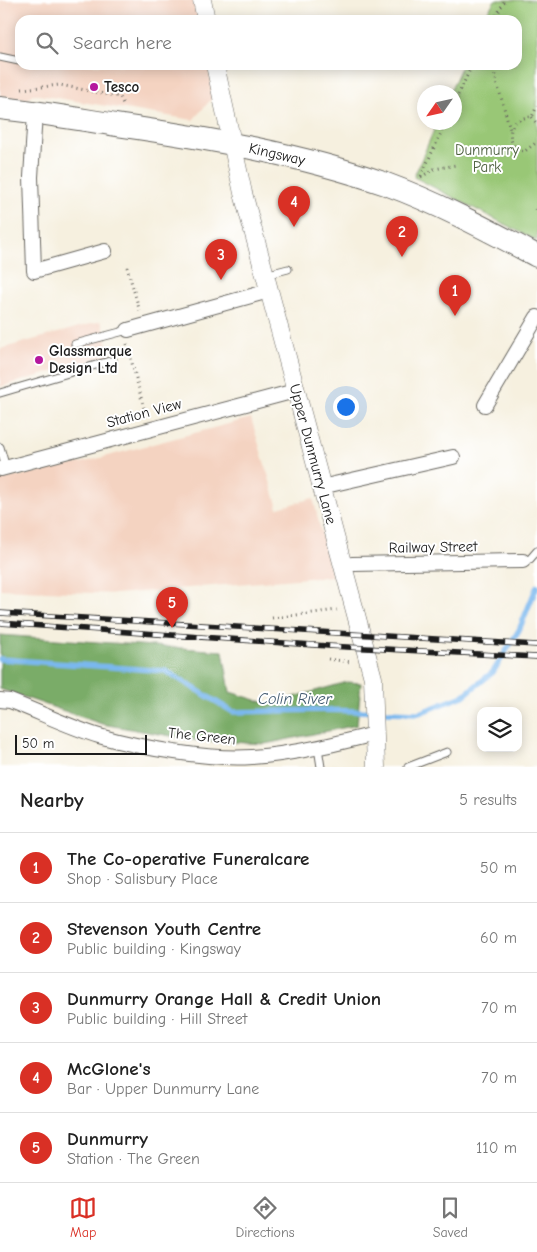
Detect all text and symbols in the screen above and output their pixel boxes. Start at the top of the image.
search box [15,15,522,70]
icon: search [33,29,61,57]
text: Search here [73,32,172,54]
place label: Tesco [104,78,139,96]
marker: Tesco [88,81,100,93]
north arrow [417,85,462,130]
street label: Kingsway [247,139,307,169]
park label: Dunmurry Park [455,141,519,176]
pin: 4 [278,186,310,227]
pin: 2 [386,216,418,257]
pin: 3 [205,239,237,280]
pin: 1 [439,275,471,316]
place label: Glassmarque Design Ltd [49,342,132,377]
marker: Glassmarque Design Ltd [33,354,45,366]
street label: Upper Dunmurry Lane [286,382,341,527]
street label: Station View [105,394,183,432]
your location [333,394,359,420]
street label: Railway Street [388,537,478,557]
pin: 5 [156,587,188,628]
water label: Colin River [258,690,333,708]
map controls [477,707,522,752]
button: layers [477,707,522,752]
street label: The Green [167,723,237,749]
scale bar [15,732,148,755]
text: 50 m [22,735,54,752]
text: Nearby [20,788,84,812]
text: 5 results [459,791,517,809]
text: The Co-operative Funeralcare [67,848,309,870]
text: 1 [33,859,39,877]
text: 50 m [480,859,517,877]
text: Shop · Salisbury Place [67,870,218,888]
text: Stevenson Youth Centre [67,918,261,940]
text: 2 [32,929,40,947]
text: 60 m [480,929,517,947]
text: Public building · Kingsway [67,940,241,958]
text: Dunmurry Orange Hall & Credit Union [67,988,381,1010]
text: 3 [32,999,40,1017]
text: 70 m [481,999,517,1017]
text: Public building · Hill Street [67,1010,247,1028]
text: McGlone's [67,1058,151,1080]
text: 4 [32,1069,40,1087]
text: 70 m [481,1069,517,1087]
text: Bar · Upper Dunmurry Lane [67,1080,259,1098]
text: Dunmurry [67,1128,148,1150]
text: 5 [32,1139,40,1157]
text: 110 m [476,1139,517,1157]
text: Station · The Green [67,1150,200,1168]
tab: Map [69,1194,97,1241]
tab: Directions [235,1194,295,1241]
tab: Saved [433,1194,468,1241]

